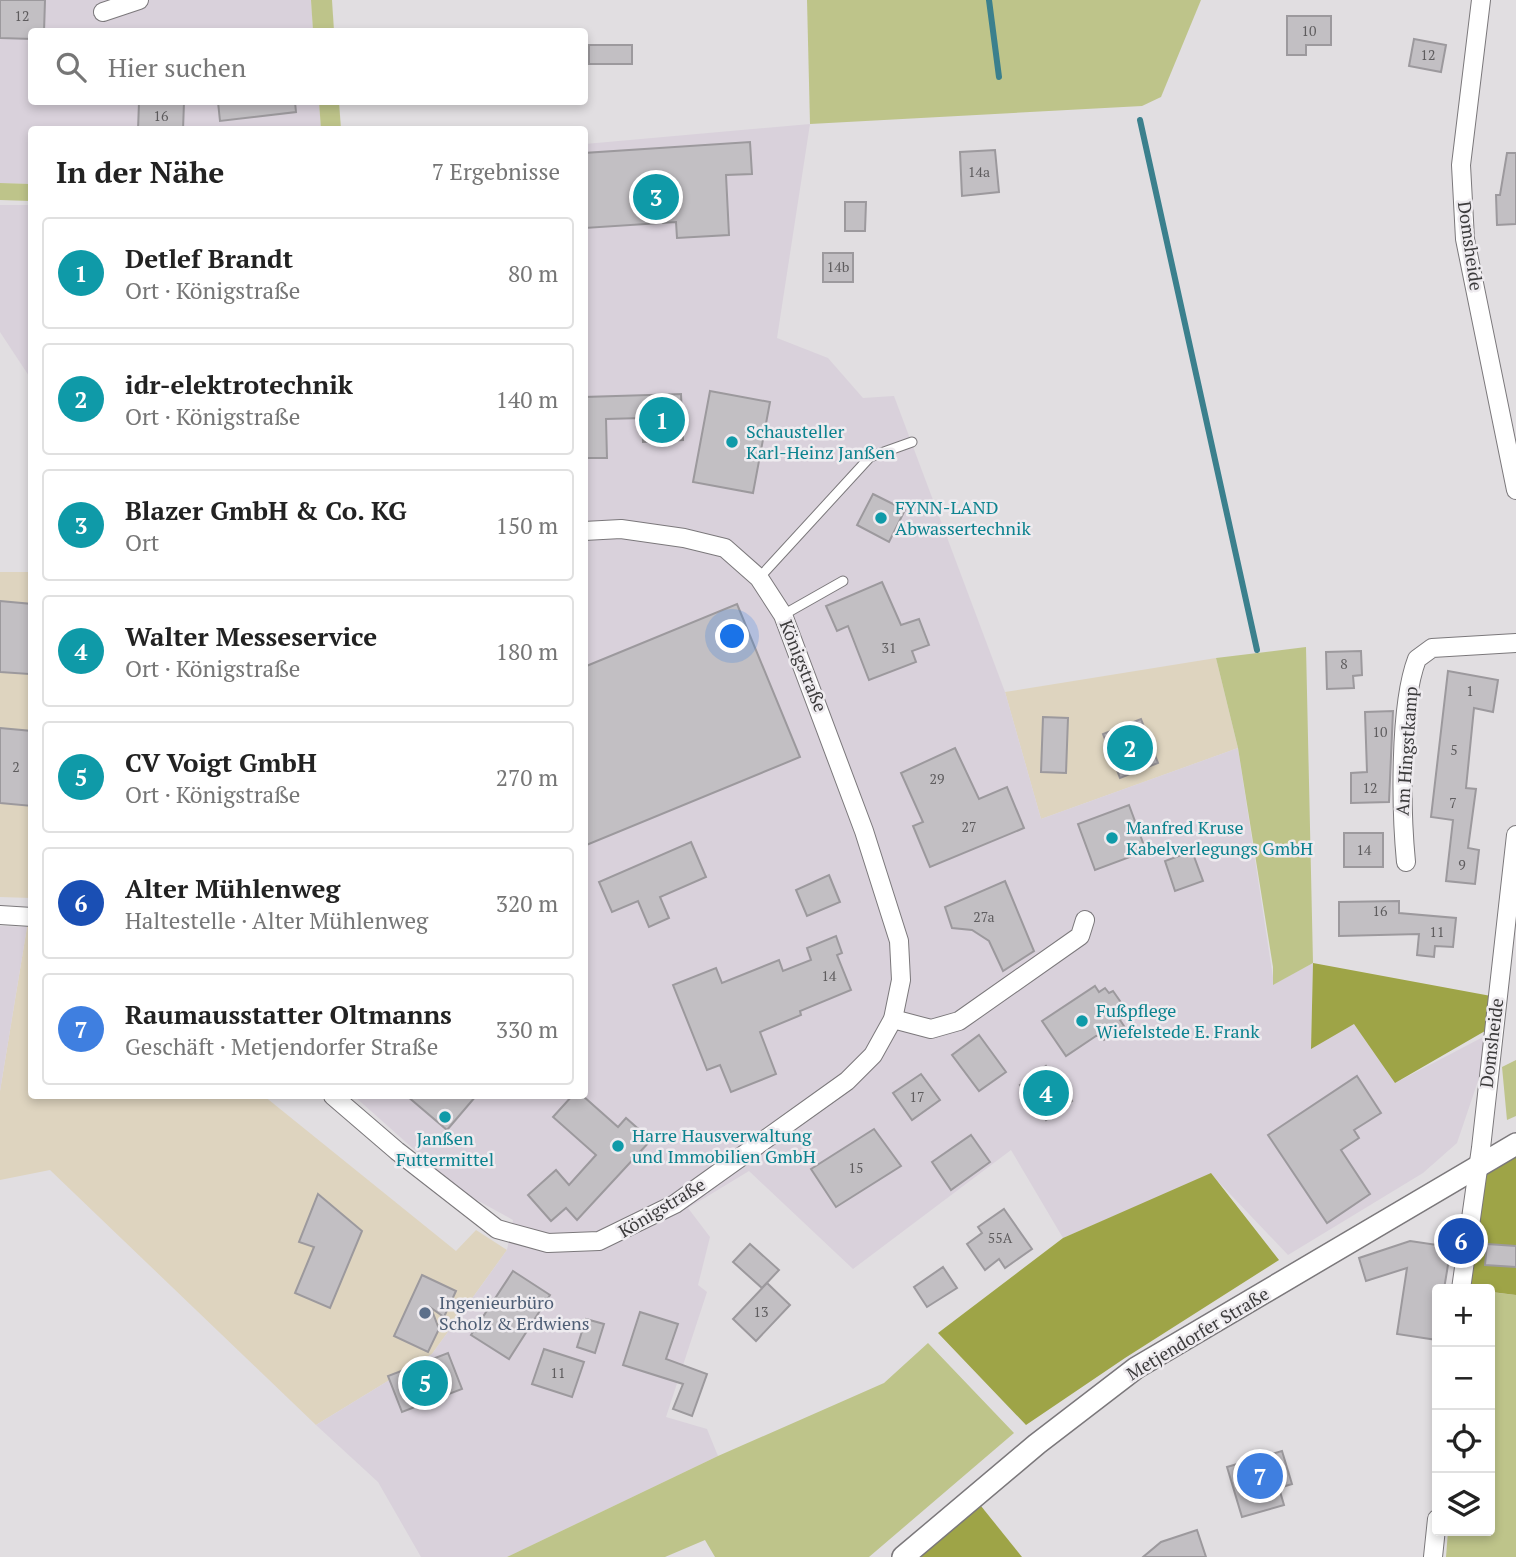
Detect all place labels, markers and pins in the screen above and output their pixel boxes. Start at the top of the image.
pin: 3 [633,171,679,223]
pin: 1 [639,394,685,446]
place label: Schausteller Karl-Heinz Janßen [746,419,896,464]
marker: Schausteller Karl-Heinz Janßen [724,434,740,450]
place label: FYNN-LAND Abwassertechnik [895,495,1031,540]
marker: FYNN-LAND Abwassertechnik [873,510,889,526]
pin: 2 [1107,722,1153,774]
place label: Manfred Kruse Kabelverlegungs GmbH [1126,815,1313,860]
marker: Manfred Kruse Kabelverlegungs GmbH [1104,830,1120,846]
place label: Fußpflege Wiefelstede E. Frank [1096,998,1260,1043]
marker: Fußpflege Wiefelstede E. Frank [1074,1013,1090,1029]
pin: 4 [1023,1067,1069,1119]
marker: Janßen Futtermittel [437,1109,453,1125]
place label: Harre Hausverwaltung und Immobilien GmbH [632,1123,816,1168]
place label: Janßen Futtermittel [396,1126,494,1171]
marker: Harre Hausverwaltung und Immobilien GmbH [610,1138,626,1154]
pin: 6 [1438,1215,1484,1267]
place label: Ingenieurbüro Scholz & Erdwiens [439,1290,590,1335]
marker: Ingenieurbüro Scholz & Erdwiens [417,1305,433,1321]
pin: 5 [402,1357,448,1409]
pin: 7 [1237,1450,1283,1502]

